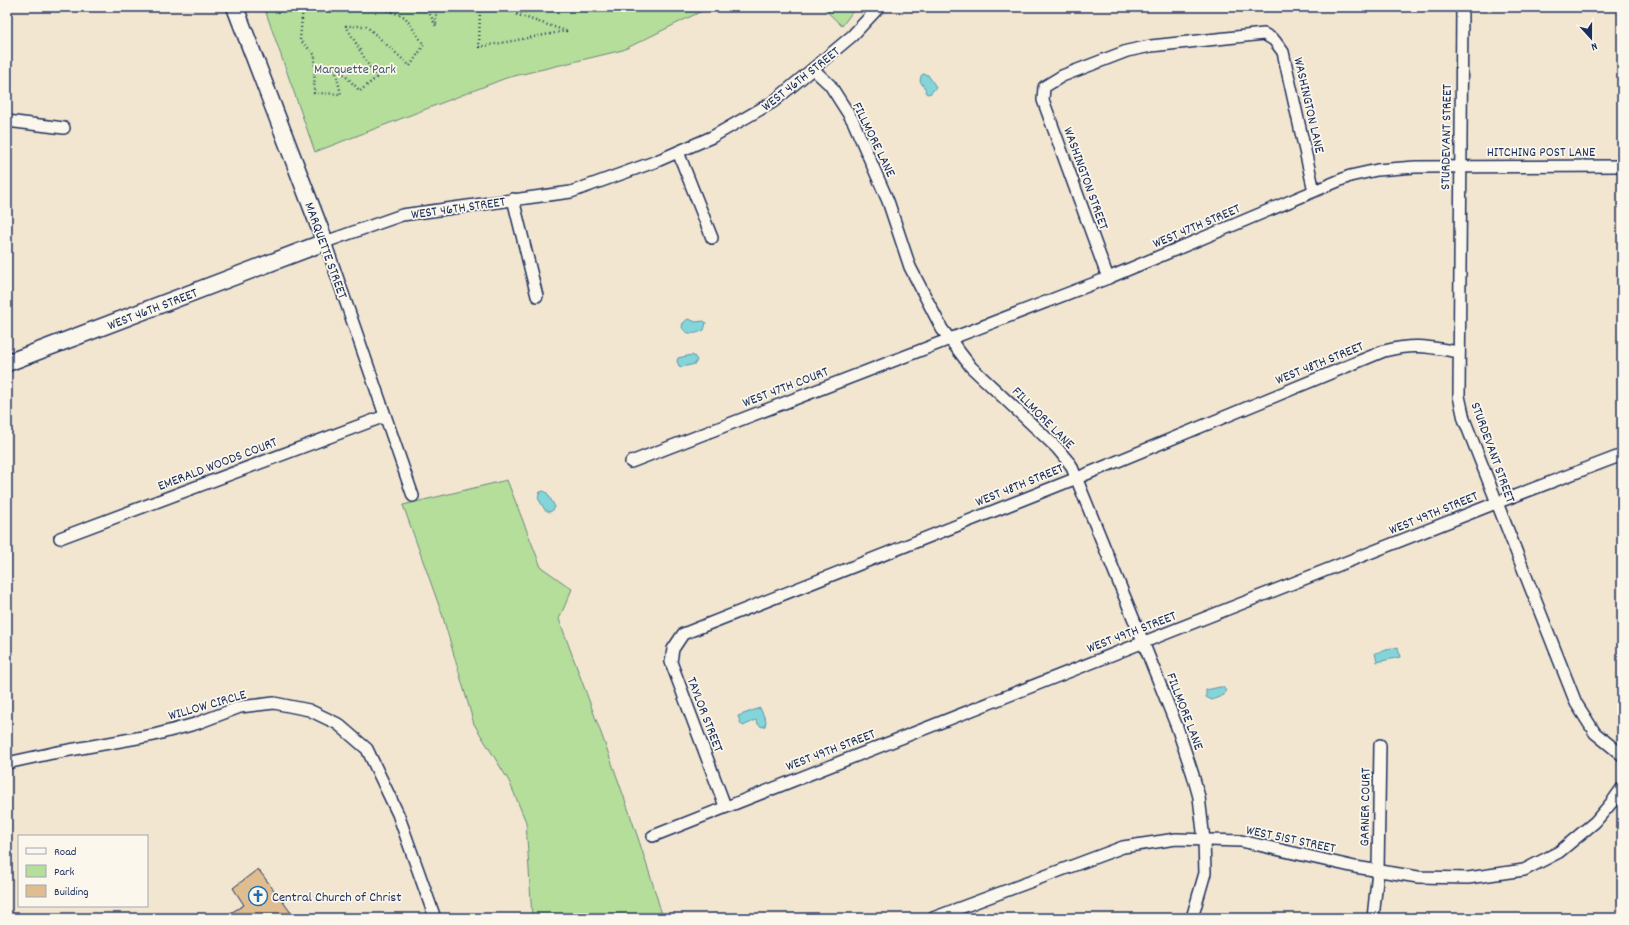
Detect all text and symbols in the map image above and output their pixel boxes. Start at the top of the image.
north arrow [1571,18,1611,58]
text: N [1588,37,1599,54]
street label: WEST 46TH STREET [758,42,845,117]
street label: WASHINGTON LANE [1287,56,1329,156]
park label: Marquette Park [314,60,396,80]
street label: STURDEVANT STREET [1436,84,1458,190]
street label: FILLMORE LANE [846,99,900,181]
street label: WASHINGTON STREET [1057,125,1113,233]
street label: HITCHING POST LANE [1487,143,1596,163]
street label: WEST 46TH STREET [410,192,507,225]
street label: WEST 47TH STREET [1150,199,1244,254]
street label: MARQUETTE STREET [298,200,352,302]
street label: WEST 46TH STREET [105,283,201,336]
street label: WEST 48TH STREET [1273,337,1367,391]
street label: WEST 47TH COURT [740,362,832,413]
street label: FILLMORE LANE [1007,383,1079,455]
street label: STURDEVANT STREET [1465,399,1520,506]
street label: EMERALD WOODS COURT [155,433,281,497]
street label: WEST 48TH STREET [973,459,1067,513]
street label: WEST 49TH STREET [1386,487,1482,541]
street label: WEST 49TH STREET [1084,606,1180,659]
street label: FILLMORE LANE [1160,670,1208,754]
street label: TAYLOR STREET [681,674,728,756]
street label: WILLOW CIRCLE [166,685,249,727]
street label: WEST 49TH STREET [783,724,879,777]
street label: GARNER COURT [1355,767,1377,847]
street label: WEST 51ST STREET [1244,821,1337,859]
legend [18,835,148,907]
text: Road [54,844,76,861]
text: Park [54,864,75,881]
text: Building [54,884,89,901]
church icon: Central Church of Christ [247,885,269,907]
place label: Central Church of Christ [272,888,401,908]

